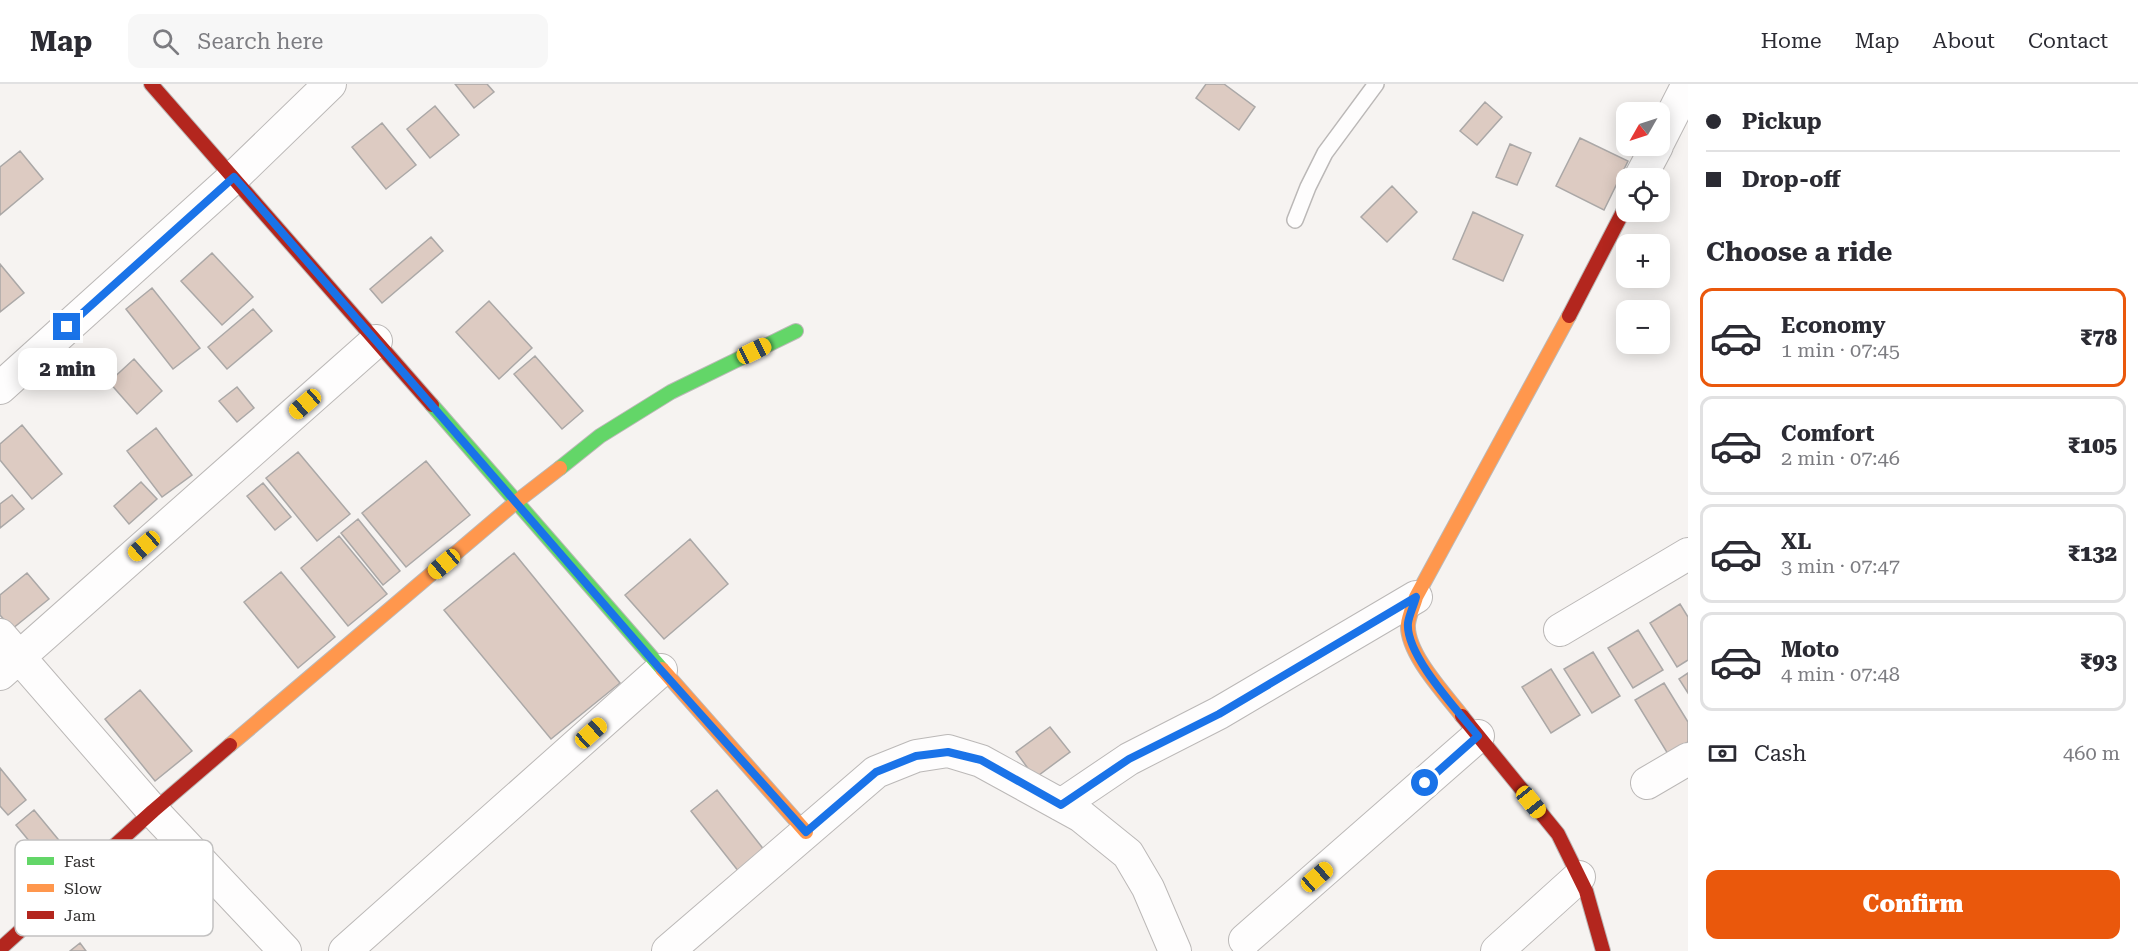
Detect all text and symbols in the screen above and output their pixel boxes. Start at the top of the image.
search box [128,14,548,68]
text: Map [30,25,92,58]
icon: search [149,25,182,58]
text: Search here [197,29,323,54]
text: Home [1761,29,1822,53]
text: Map [1855,29,1900,53]
text: About [1933,29,1995,53]
text: Contact [2028,29,2108,53]
north arrow [1616,102,1670,156]
map controls [1616,102,1670,354]
text: Pickup [1742,109,1822,134]
text: Drop-off [1742,167,1840,192]
button: locate [1616,168,1670,222]
button: + [1616,234,1670,288]
text: Choose a ride [1706,236,1892,268]
button: − [1616,300,1670,354]
icon: car [1709,311,1763,365]
route end [53,313,80,340]
text: Economy [1781,313,1885,338]
text: ₹78 [2080,325,2117,350]
car [734,335,774,367]
text: 1 min · 07:45 [1781,338,1900,362]
callout: 2 min [17,348,116,390]
text: 2 min [39,357,96,381]
car [286,385,324,423]
icon: car [1709,419,1763,473]
text: Comfort [1781,421,1874,446]
text: ₹105 [2068,433,2117,458]
text: 2 min · 07:46 [1781,446,1900,470]
car [125,527,163,565]
icon: car [1709,527,1763,581]
text: XL [1781,529,1811,554]
text: ₹132 [2068,541,2117,566]
car [424,546,464,582]
text: 3 min · 07:47 [1781,554,1900,578]
icon: car [1709,635,1763,689]
text: Moto [1781,637,1839,662]
text: ₹93 [2080,649,2117,674]
text: 4 min · 07:48 [1781,662,1900,686]
car [572,714,610,752]
icon: cash [1706,737,1739,770]
text: Cash [1754,741,1806,766]
text: 460 m [2063,741,2120,765]
route start [1411,769,1438,796]
car [1513,782,1549,822]
legend [15,840,213,936]
text: Fast [64,852,95,871]
car [1298,858,1336,896]
button: Confirm [1706,870,2120,939]
text: Slow [64,879,102,898]
text: Jam [64,906,96,925]

